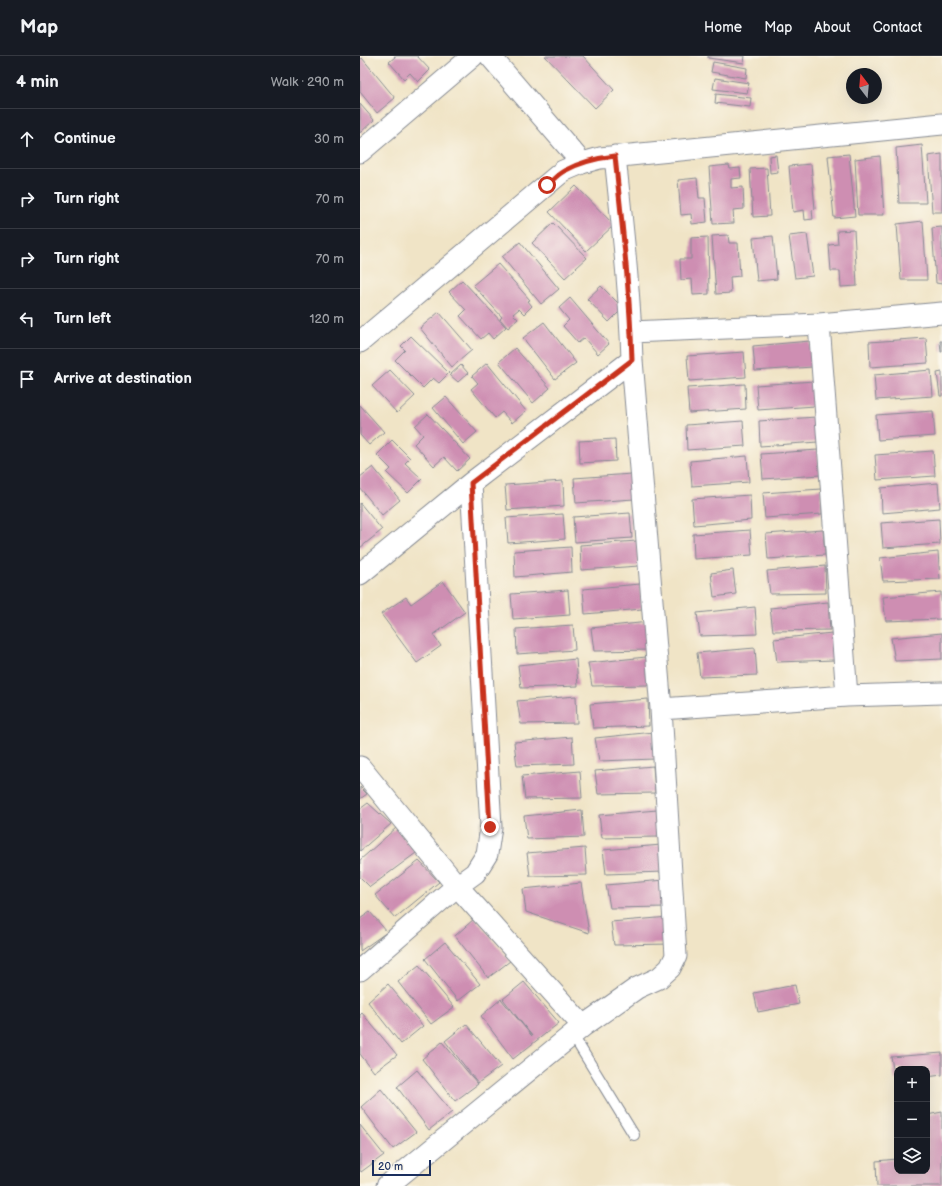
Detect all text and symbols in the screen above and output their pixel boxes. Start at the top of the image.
text: Map [20,16,58,39]
text: Home [704,19,742,36]
text: Map [764,19,792,36]
text: About [814,19,851,36]
text: Contact [873,19,922,36]
north arrow [846,68,882,104]
text: 4 min [16,72,59,92]
text: Walk · 290 m [271,74,344,90]
icon: ahead [16,128,38,150]
text: Continue [54,129,116,148]
text: 30 m [314,131,344,147]
route start [538,176,556,194]
icon: right [16,188,38,210]
text: Turn right [54,189,119,208]
text: 70 m [316,191,344,207]
icon: right [16,248,38,270]
text: Turn right [54,249,119,268]
text: 70 m [316,251,344,267]
icon: left [16,308,38,330]
text: Turn left [54,309,111,328]
text: 120 m [309,311,344,327]
icon: arrive [16,368,38,390]
text: Arrive at destination [54,369,192,388]
route end [481,818,499,836]
map controls [894,1066,930,1174]
button: + [894,1066,930,1102]
button: − [894,1102,930,1138]
button: layers [894,1138,930,1174]
scale bar [372,1158,431,1177]
text: 20 m [378,1160,403,1173]

